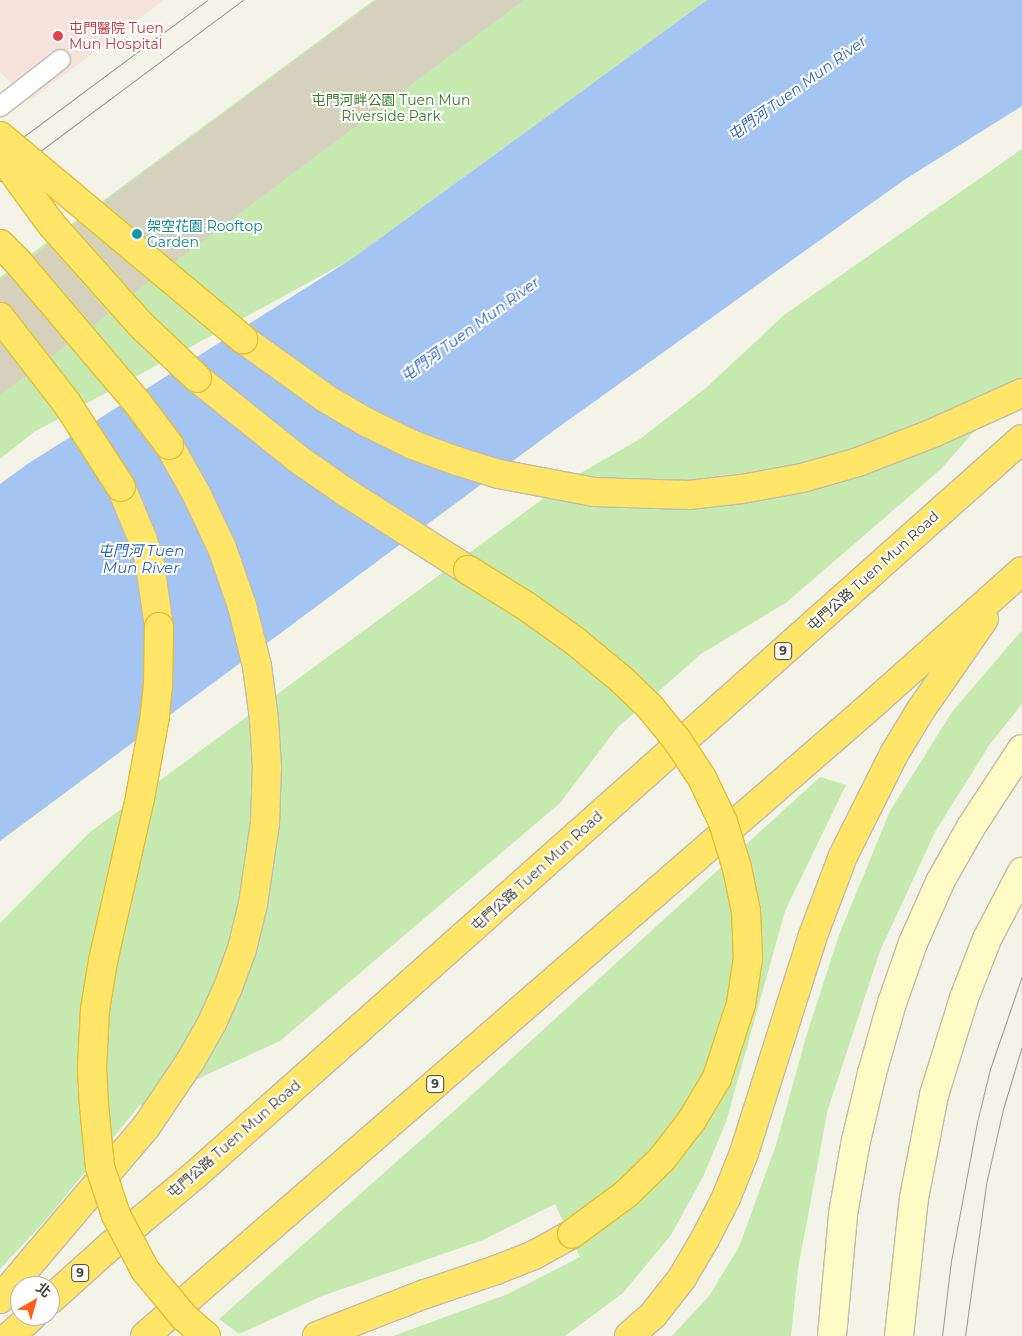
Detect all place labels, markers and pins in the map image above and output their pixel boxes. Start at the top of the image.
place label: 屯門醫院 Tuen Mun Hospital [69,20,164,52]
marker: 屯門醫院 Tuen Mun Hospital [51,29,65,43]
place label: 架空花園 Rooftop Garden [147,218,263,250]
marker: 架空花園 Rooftop Garden [131,228,143,240]

